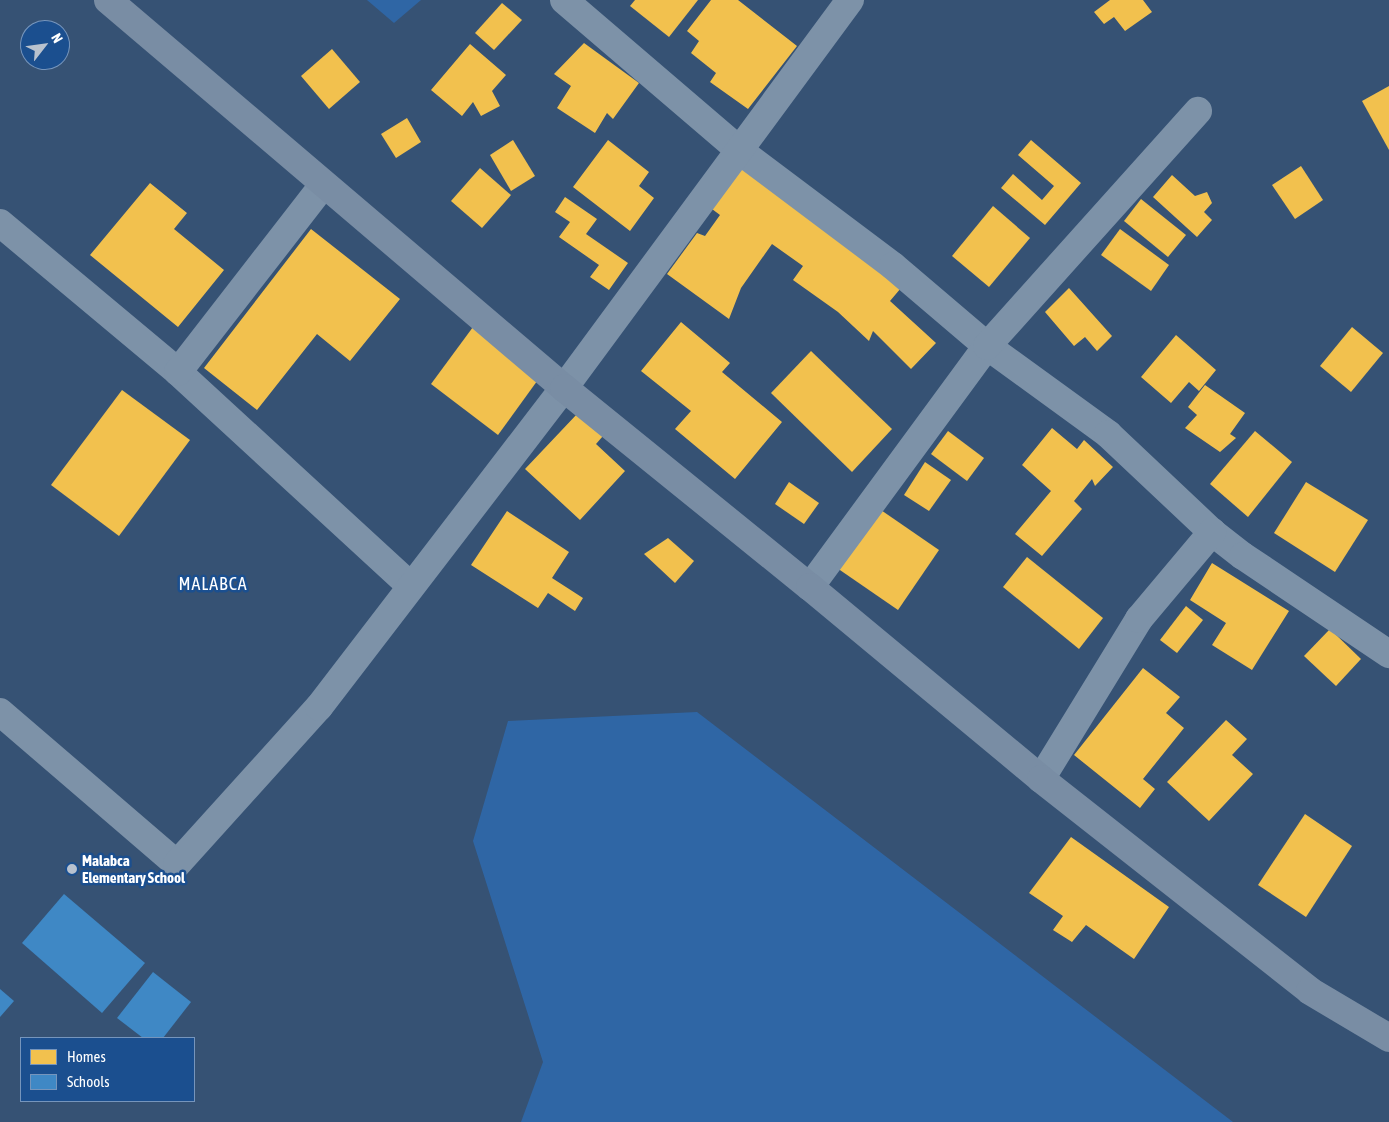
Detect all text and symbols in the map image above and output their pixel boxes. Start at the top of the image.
north arrow [20,20,70,70]
text: N [48,30,66,46]
district label: MALABCA [178,573,248,595]
place label: Malabca Elementary School [82,851,185,886]
marker: Malabca Elementary School [66,863,78,875]
legend [20,1037,195,1102]
text: Homes [67,1048,106,1065]
text: Schools [67,1073,110,1090]

